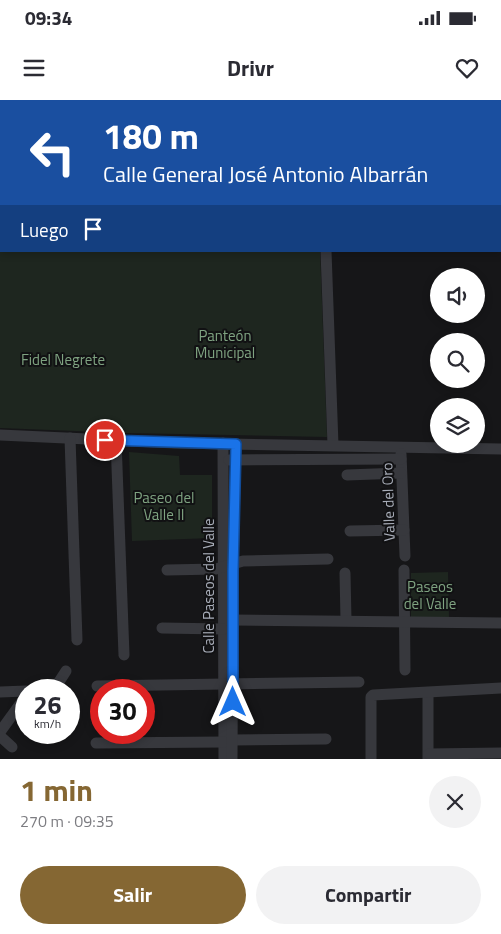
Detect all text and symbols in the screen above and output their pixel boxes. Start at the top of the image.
text: 09:34 [25,3,72,32]
text: Drivr [227,51,274,85]
icon: menu [20,54,48,82]
icon: heart [453,54,481,82]
text: 180 m [103,109,199,163]
icon: left [20,120,85,185]
text: Calle General José Antonio Albarrán [103,157,428,191]
text: Luego [20,215,69,244]
icon: arrive [79,215,107,243]
map controls [430,268,485,453]
button: sound [430,268,485,323]
park label: Panteón Municipal [195,324,255,364]
button: search [430,333,485,388]
park label: Fidel Negrete [21,348,105,371]
button: layers [430,398,485,453]
pin [84,419,126,461]
icon: arrive [91,426,119,454]
street label: Valle del Oro [375,462,401,542]
park label: Paseo del Valle II [133,486,195,526]
street label: Calle Paseos del Valle [197,518,220,654]
park label: Paseos del Valle [404,575,456,615]
position arrow [206,675,258,727]
speed limit sign: 30 [90,679,155,744]
text: 26 [33,686,62,724]
text: km/h [34,714,61,733]
text: 1 min [20,767,93,813]
button: close [429,776,481,828]
text: 270 m · 09:35 [20,809,114,833]
button: Salir [20,866,246,924]
button: Compartir [256,866,481,924]

